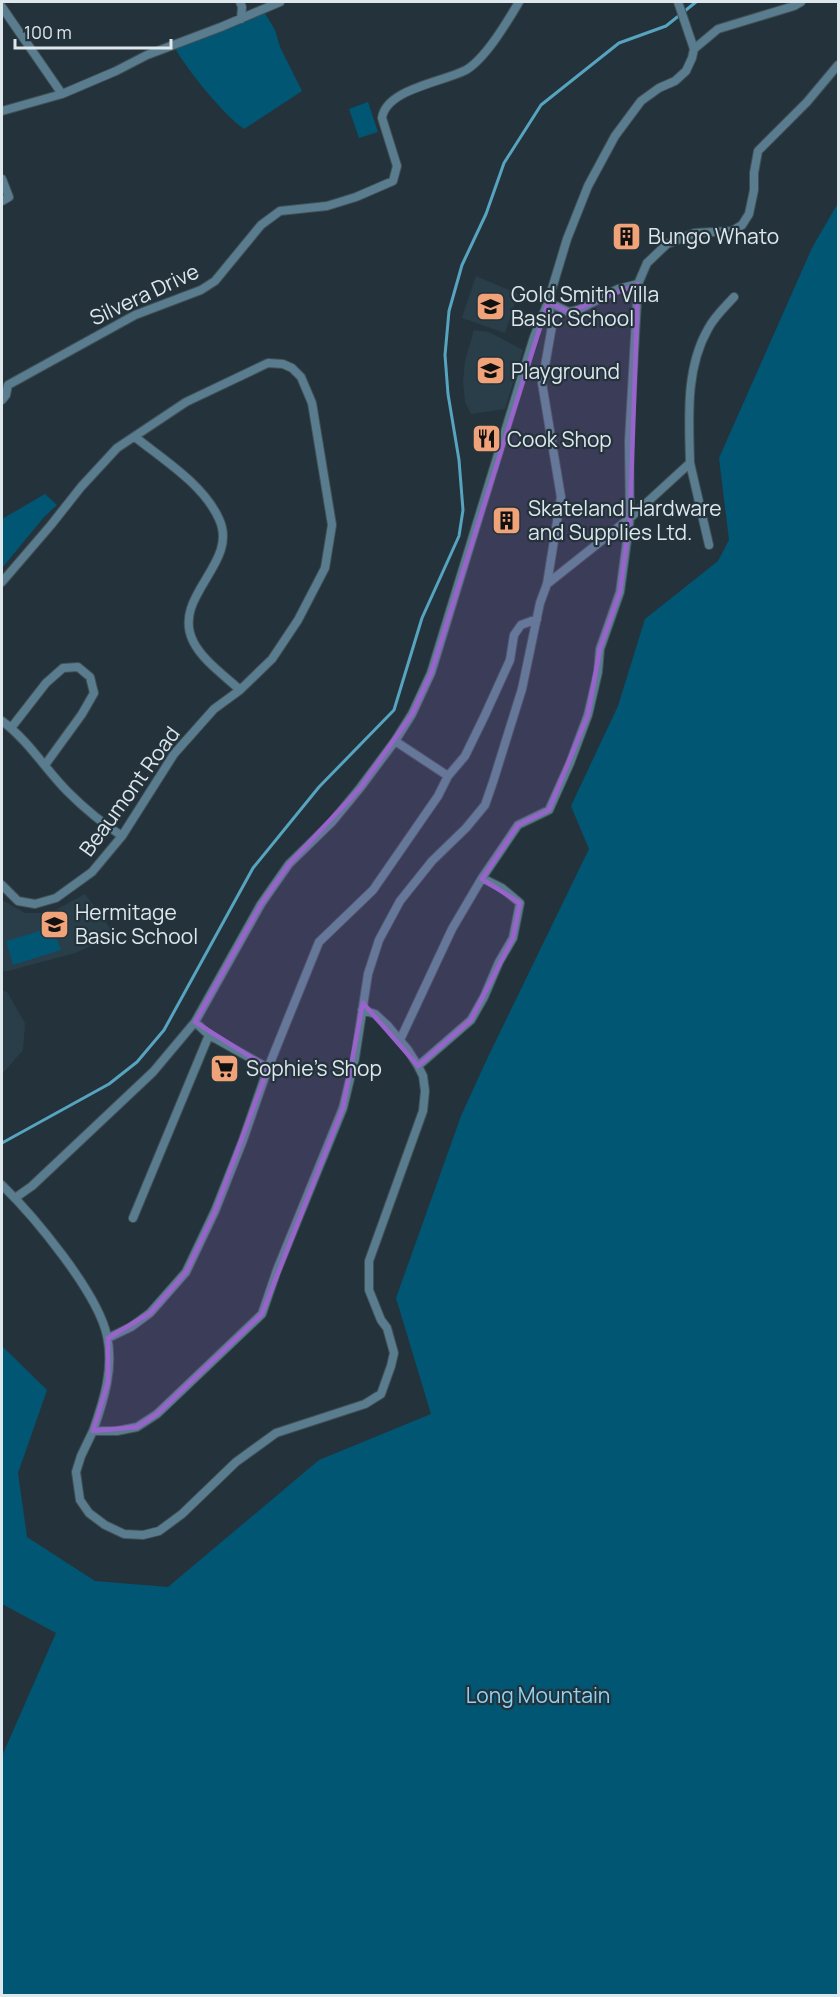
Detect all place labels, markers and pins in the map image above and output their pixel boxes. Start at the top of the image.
building icon: Bungo Whato [611,220,643,252]
place label: Bungo Whato [648,222,779,250]
place label: Gold Smith Villa Basic School [511,280,659,332]
school or university icon: Gold Smith Villa Basic School [474,290,506,322]
school or university icon: Playground [474,355,506,387]
place label: Playground [511,357,620,385]
restaurant icon: Cook Shop [470,423,502,455]
place label: Cook Shop [507,425,612,453]
place label: Skateland Hardware and Supplies Ltd. [528,494,722,546]
building icon: Skateland Hardware and Supplies Ltd. [491,504,523,536]
place label: Hermitage Basic School [75,898,198,950]
school or university icon: Hermitage Basic School [38,908,70,940]
supermarket icon: Sophie's Shop [209,1052,241,1084]
place label: Sophie's Shop [246,1054,382,1082]

